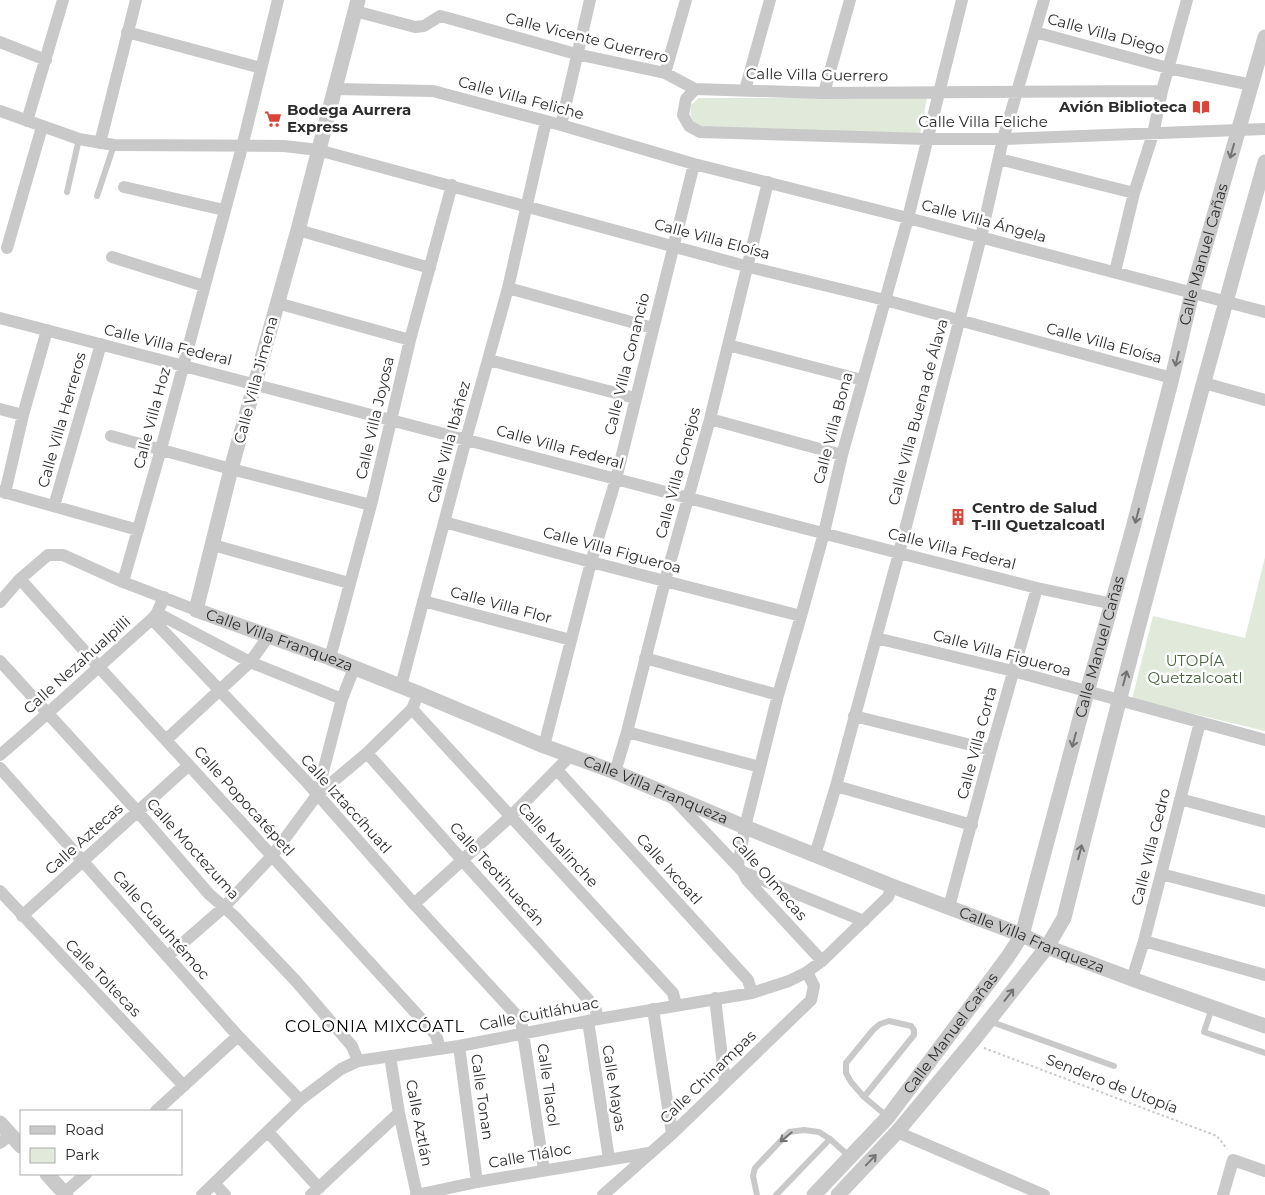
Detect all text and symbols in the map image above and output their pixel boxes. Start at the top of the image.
street label: Calle Vicente Guerrero [503,8,671,67]
street label: Calle Villa Diego [1045,9,1167,58]
street label: Calle Villa Guerrero [746,64,888,85]
street label: Calle Villa Feliche [456,72,586,123]
place label: Avión Biblioteca [1058,97,1187,116]
library icon: Avión Biblioteca [1191,97,1211,117]
place label: Bodega Aurrera Express [287,100,411,136]
supermarket icon: Bodega Aurrera Express [263,109,283,129]
street label: Calle Villa Feliche [918,112,1048,131]
one-way arrow [1227,143,1237,159]
street label: Calle Manuel Cañas [1175,181,1232,327]
street label: Calle Villa Ángela [920,195,1049,246]
street label: Calle Villa Eloísa [652,214,772,263]
street label: Calle Villa Conancio [600,291,653,437]
street label: Calle Villa Jimena [229,314,282,446]
street label: Calle Villa Buena de Álava [883,317,952,507]
street label: Calle Villa Eloísa [1044,318,1164,367]
street label: Calle Villa Federal [102,319,234,370]
street label: Calle Villa Herreros [33,350,90,490]
one-way arrow [1172,350,1181,366]
street label: Calle Villa Joyosa [351,355,398,481]
street label: Calle Villa Hoz [129,365,174,471]
street label: Calle Villa Bona [808,370,857,486]
street label: Calle Villa Ibáñez [423,378,474,505]
street label: Calle Villa Conejos [651,405,704,541]
street label: Calle Villa Federal [494,420,626,473]
place label: Centro de Salud T-III Quetzalcoatl [972,498,1105,534]
building icon: Centro de Salud T-III Quetzalcoatl [948,507,968,527]
one-way arrow [1131,508,1141,524]
street label: Calle Villa Figueroa [541,522,683,577]
street label: Calle Villa Federal [886,523,1018,574]
street label: Calle Manuel Cañas [1071,574,1128,720]
street label: Calle Villa Flor [448,582,554,627]
street label: Calle Villa Franqueza [204,604,356,675]
street label: Calle Nezahualpilli [19,612,134,718]
street label: Calle Villa Figueroa [931,625,1073,680]
park label: UTOPÍA Quetzalcoatl [1147,651,1243,687]
one-way arrow [1120,670,1130,686]
street label: Calle Villa Corta [952,684,1001,801]
one-way arrow [1069,732,1078,748]
street label: Calle Popocatépetl [190,742,299,860]
street label: Calle Iztaccíhuatl [297,750,396,857]
street label: Calle Villa Franqueza [581,751,731,828]
street label: Calle Villa Cedro [1127,786,1174,908]
street label: Calle Moctezuma [143,794,244,903]
street label: Calle Malinche [514,798,603,891]
street label: Calle Aztecas [41,799,127,879]
street label: Calle Teotihuacán [446,818,549,930]
street label: Calle Ixcoatl [632,829,706,908]
street label: Calle Olmecas [727,831,812,924]
one-way arrow [1076,845,1086,861]
street label: Calle Cuauhtémoc [109,866,214,983]
street label: Calle Villa Franqueza [956,902,1107,977]
street label: Calle Toltecas [61,935,145,1021]
street label: Calle Manuel Cañas [899,969,1002,1097]
one-way arrow [1004,988,1014,1002]
street label: Calle Cuitláhuac [478,993,600,1034]
district label: COLONIA MIXCÓATL [285,1017,465,1036]
street label: Calle Chinampas [656,1026,760,1127]
street label: Calle Tlacol [533,1042,564,1128]
street label: Calle Mayas [598,1043,631,1133]
street label: Sendero de Utopía [1043,1050,1181,1118]
street label: Calle Tonan [467,1053,498,1141]
street label: Calle Aztlán [402,1078,437,1168]
legend [20,1110,182,1175]
text: Road [65,1120,104,1139]
one-way arrow [779,1132,793,1142]
street label: Calle Tláloc [487,1139,573,1172]
text: Park [65,1145,99,1164]
one-way arrow [865,1153,877,1166]

